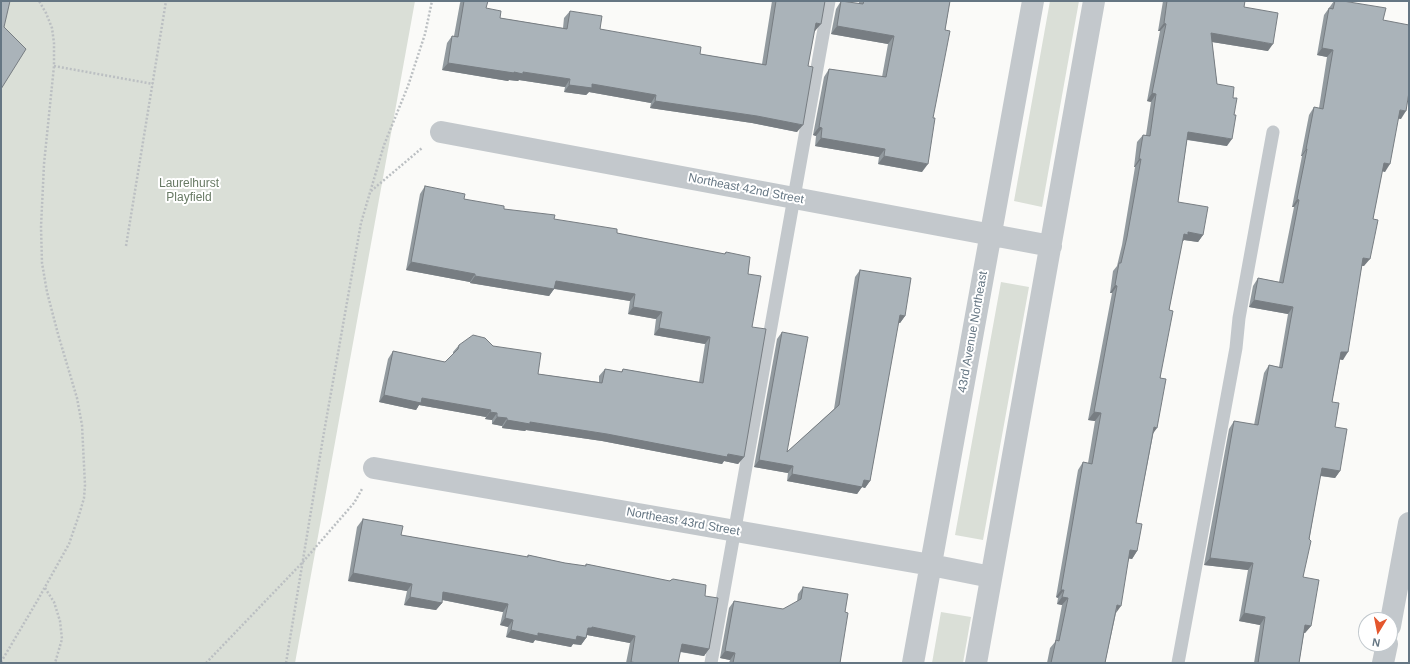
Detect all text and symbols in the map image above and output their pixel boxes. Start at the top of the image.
street label: Northeast 42nd Street [687,171,805,207]
park label: Laurelhurst Playfield [159,177,219,205]
street label: 43rd Avenue Northeast [955,270,991,394]
street label: Northeast 43rd Street [625,505,741,539]
north arrow [1358,612,1398,652]
text: N [1371,636,1381,649]

